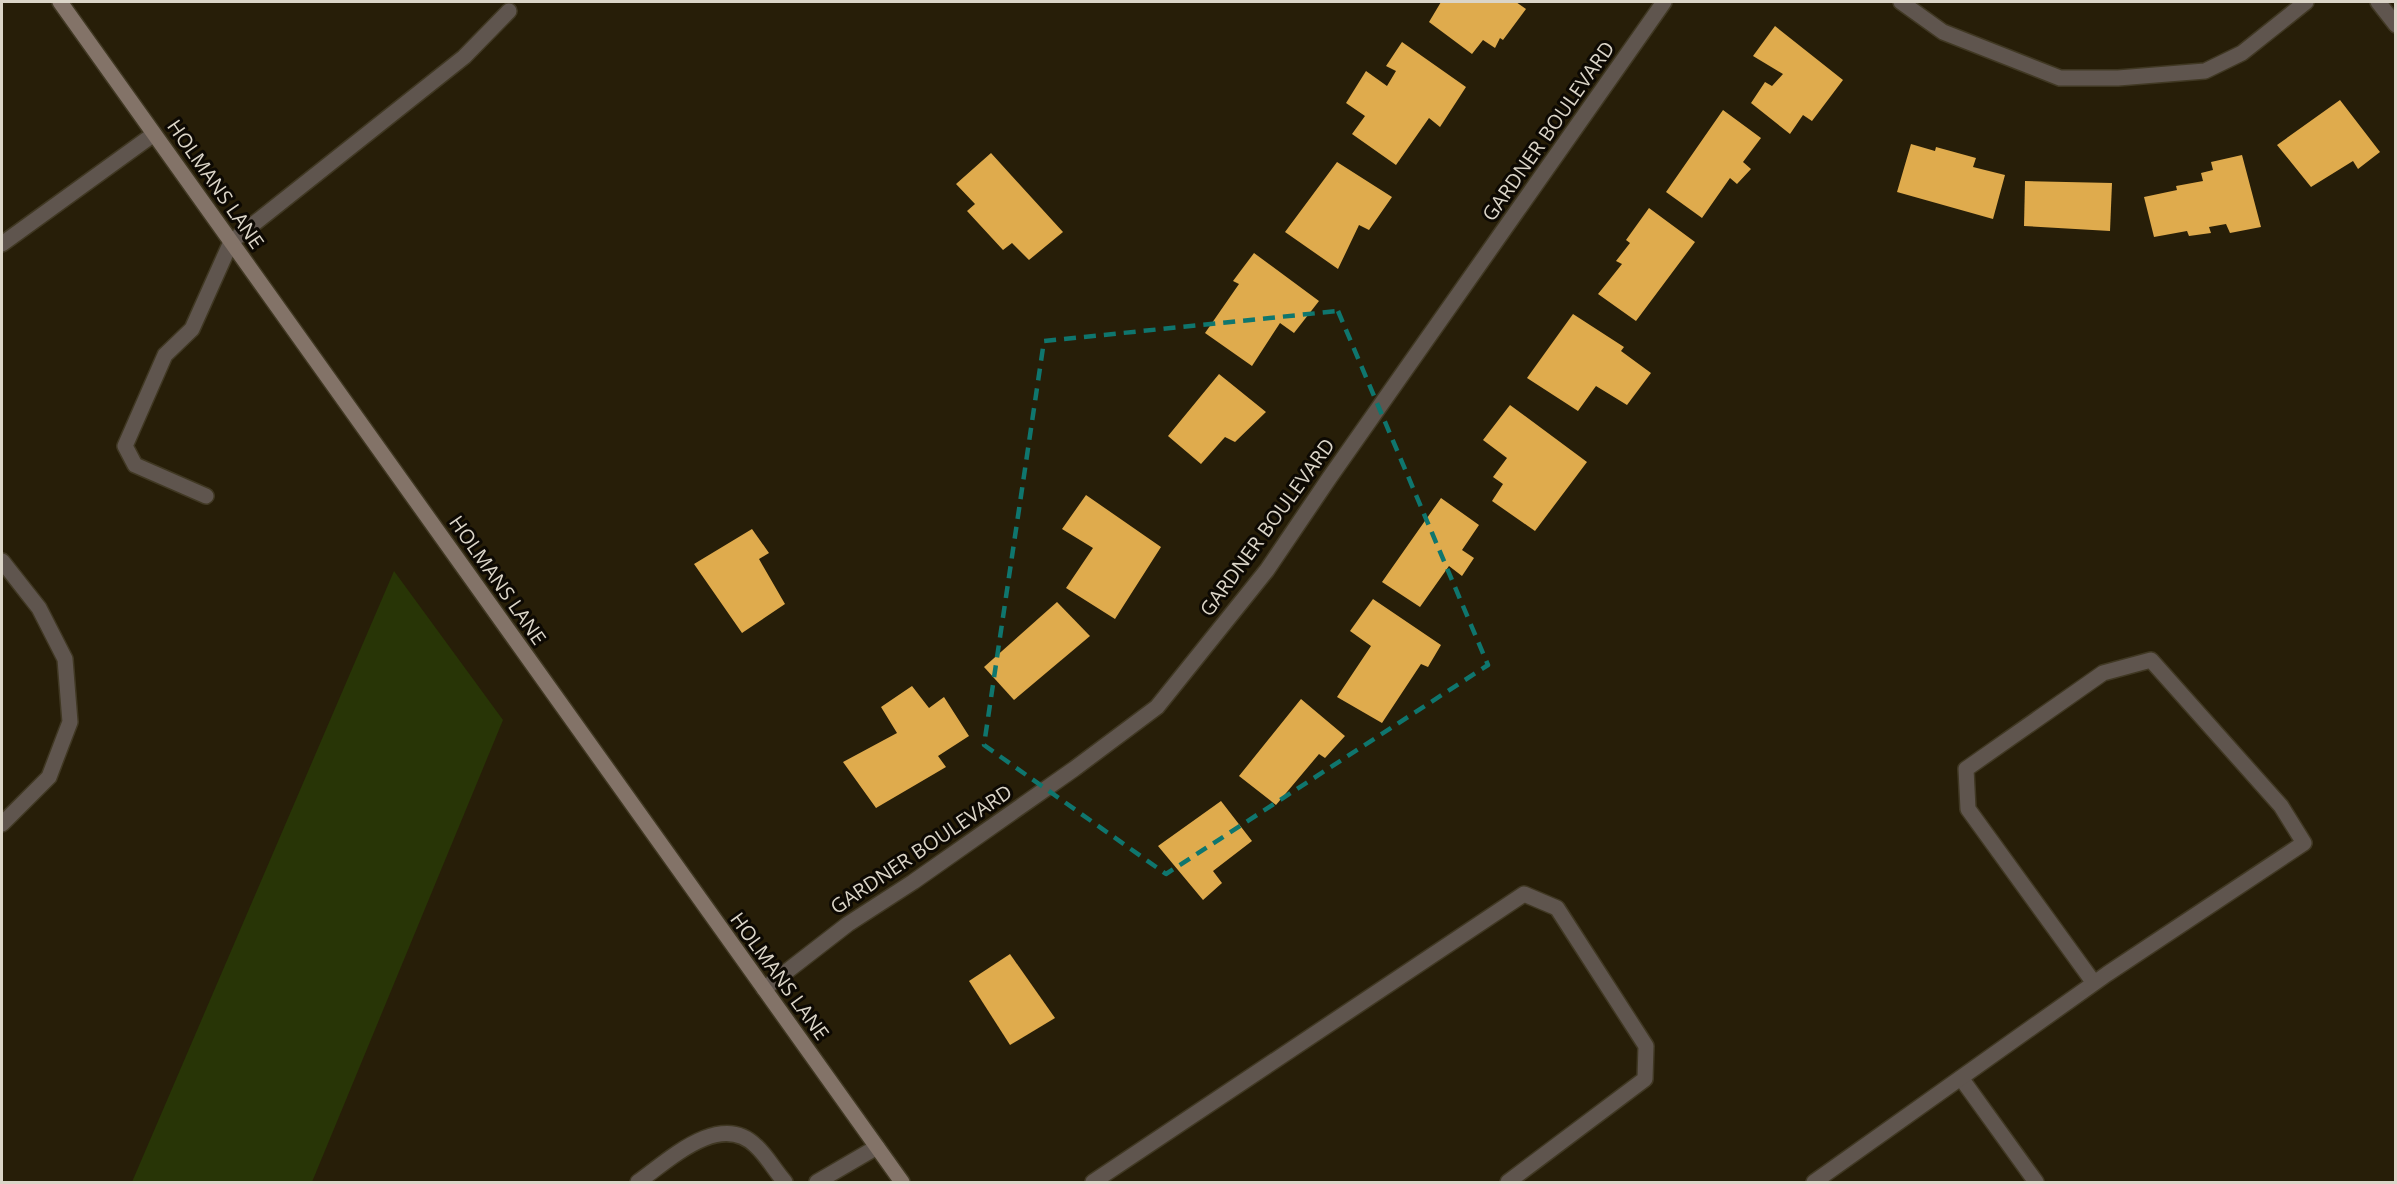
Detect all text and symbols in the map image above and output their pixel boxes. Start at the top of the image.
street label: GARDNER BOULEVARD [1476,36,1620,226]
street label: HOLMANS LANE [161,114,271,254]
street label: GARDNER BOULEVARD [1193,433,1341,621]
street label: HOLMANS LANE [443,510,553,650]
street label: GARDNER BOULEVARD [825,778,1017,920]
street label: HOLMANS LANE [724,907,836,1045]

